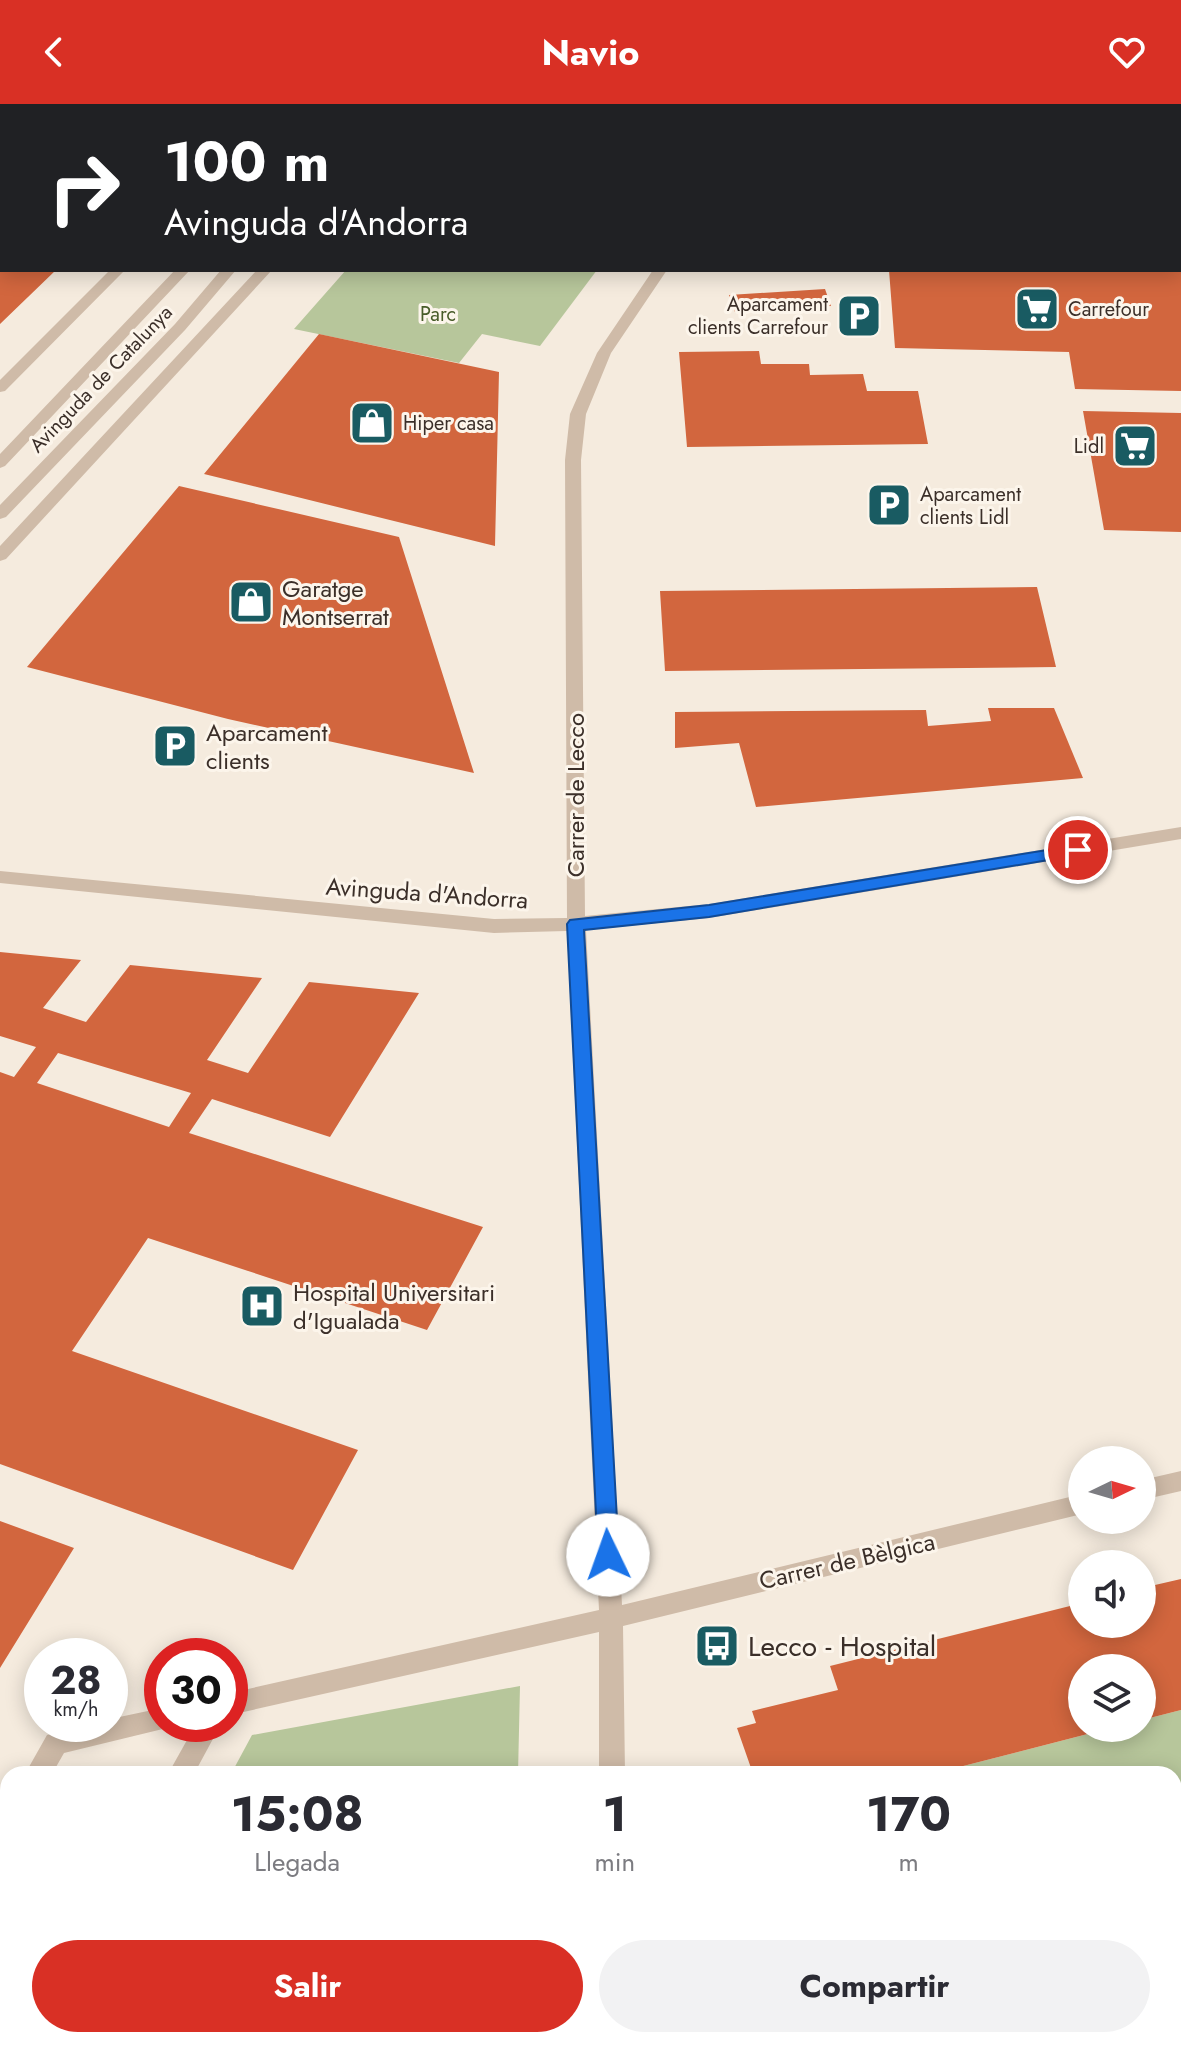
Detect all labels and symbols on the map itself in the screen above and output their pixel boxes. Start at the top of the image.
supermarket icon: Carrefour [1013,285,1061,333]
place label: Aparcament clients Carrefour [688,290,828,342]
parking icon: Aparcament clients Carrefour [835,292,883,340]
place label: Carrefour [1068,295,1149,324]
street label: Avinguda de Catalunya [23,299,179,459]
park label: Parc [420,300,456,329]
shop icon: Hiper casa [348,399,396,447]
place label: Hiper casa [403,409,494,438]
supermarket icon: Lidl [1111,422,1159,470]
place label: Lidl [1074,432,1104,461]
place label: Aparcament clients Lidl [920,480,1021,532]
parking icon: Aparcament clients Lidl [865,481,913,529]
place label: Garatge Montserrat [282,571,389,634]
shop icon: Garatge Montserrat [227,578,275,626]
street label: Carrer de Lecco [558,713,593,877]
place label: Aparcament clients [206,715,328,778]
parking icon: Aparcament clients [151,722,199,770]
pin [1044,816,1112,884]
street label: Avinguda d'Andorra [325,868,529,918]
place label: Hospital Universitari d'Igualada [293,1275,495,1338]
hospital icon: Hospital Universitari d'Igualada [238,1282,286,1330]
north arrow [1068,1446,1156,1534]
position arrow [566,1513,650,1597]
street label: Carrer de Bèlgica [756,1524,938,1598]
bus stop icon: Lecco - Hospital [693,1622,741,1670]
place label: Lecco - Hospital [748,1626,936,1667]
speed limit sign: 30 [144,1638,248,1742]

